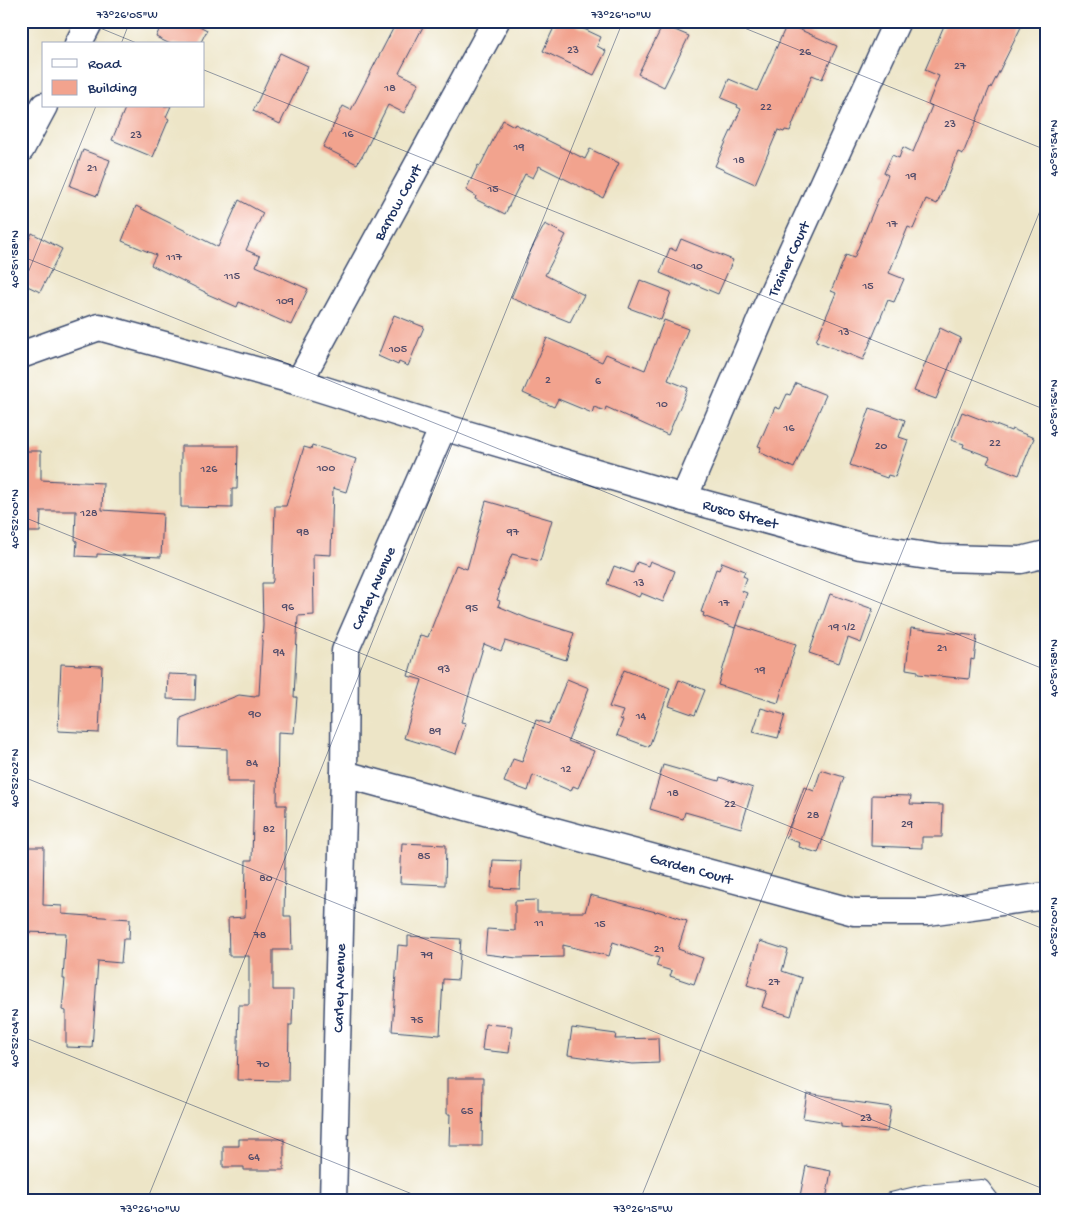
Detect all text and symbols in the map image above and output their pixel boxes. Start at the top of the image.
text: 73°26'05"W [95,9,158,23]
text: 73°26'10"W [590,9,651,23]
legend [42,42,205,108]
house number: 23 [567,44,579,58]
house number: 26 [799,46,812,60]
text: Road [88,56,122,74]
house number: 27 [954,60,967,74]
text: Building [87,80,137,98]
house number: 18 [383,82,396,96]
house number: 22 [760,101,772,115]
house number: 23 [944,118,956,132]
text: 40°51'54"N [1048,119,1062,176]
house number: 16 [342,128,354,142]
house number: 23 [130,129,142,143]
house number: 19 [513,141,524,155]
house number: 18 [732,154,745,168]
street label: Barrow Court [370,160,428,245]
house number: 21 [87,162,98,176]
house number: 19 [905,170,916,184]
house number: 15 [486,183,499,197]
street label: Trainer Court [765,217,816,301]
house number: 17 [885,218,898,232]
text: 40°51'58"N [9,230,23,288]
house number: 117 [165,251,183,265]
house number: 10 [690,260,703,274]
house number: 115 [223,270,240,284]
house number: 15 [861,280,874,294]
house number: 109 [275,295,294,309]
house number: 13 [837,326,850,340]
house number: 105 [388,343,407,357]
house number: 2 [545,374,551,388]
house number: 6 [595,375,602,389]
text: 40°51'56"N [1048,379,1062,437]
house number: 10 [655,398,668,412]
house number: 16 [783,422,795,436]
house number: 22 [989,437,1001,451]
house number: 20 [875,440,888,454]
house number: 100 [316,462,335,476]
house number: 126 [200,463,218,477]
text: 40°52'00"N [9,489,23,549]
street label: Rusco Street [701,497,781,535]
house number: 128 [79,507,98,521]
house number: 98 [296,526,310,540]
house number: 97 [506,526,520,540]
street label: Carley Avenue [348,544,401,633]
house number: 13 [632,577,645,591]
house number: 17 [717,597,730,611]
house number: 96 [281,601,295,615]
house number: 95 [465,602,478,616]
house number: 19 1/2 [827,621,856,635]
text: 40°51'58"N [1048,639,1062,697]
house number: 21 [937,642,948,656]
house number: 94 [272,646,285,660]
house number: 93 [437,663,450,677]
house number: 19 [754,664,765,678]
house number: 90 [248,708,262,722]
house number: 14 [635,710,647,724]
house number: 89 [429,725,441,739]
text: 40°52'02"N [9,749,23,807]
house number: 84 [246,757,258,771]
house number: 12 [560,763,571,777]
house number: 18 [666,787,679,801]
house number: 22 [724,798,736,812]
house number: 28 [807,809,820,823]
house number: 29 [901,818,913,832]
house number: 82 [263,823,275,837]
house number: 85 [418,850,430,864]
street label: Garden Court [648,850,736,890]
house number: 80 [259,872,273,886]
text: 40°52'00"N [1048,897,1062,957]
house number: 11 [533,917,544,931]
house number: 15 [593,918,606,932]
house number: 78 [253,929,267,943]
street label: Carley Avenue [330,943,351,1033]
house number: 21 [654,943,665,957]
house number: 79 [420,949,433,963]
house number: 27 [768,976,781,990]
text: 40°52'04"N [9,1009,23,1067]
house number: 75 [410,1014,423,1028]
house number: 70 [255,1058,270,1072]
house number: 65 [461,1105,473,1119]
house number: 23 [860,1112,872,1126]
house number: 64 [248,1151,260,1165]
text: 73°26'10"W [119,1203,180,1217]
text: 73°26'15"W [612,1203,673,1217]

